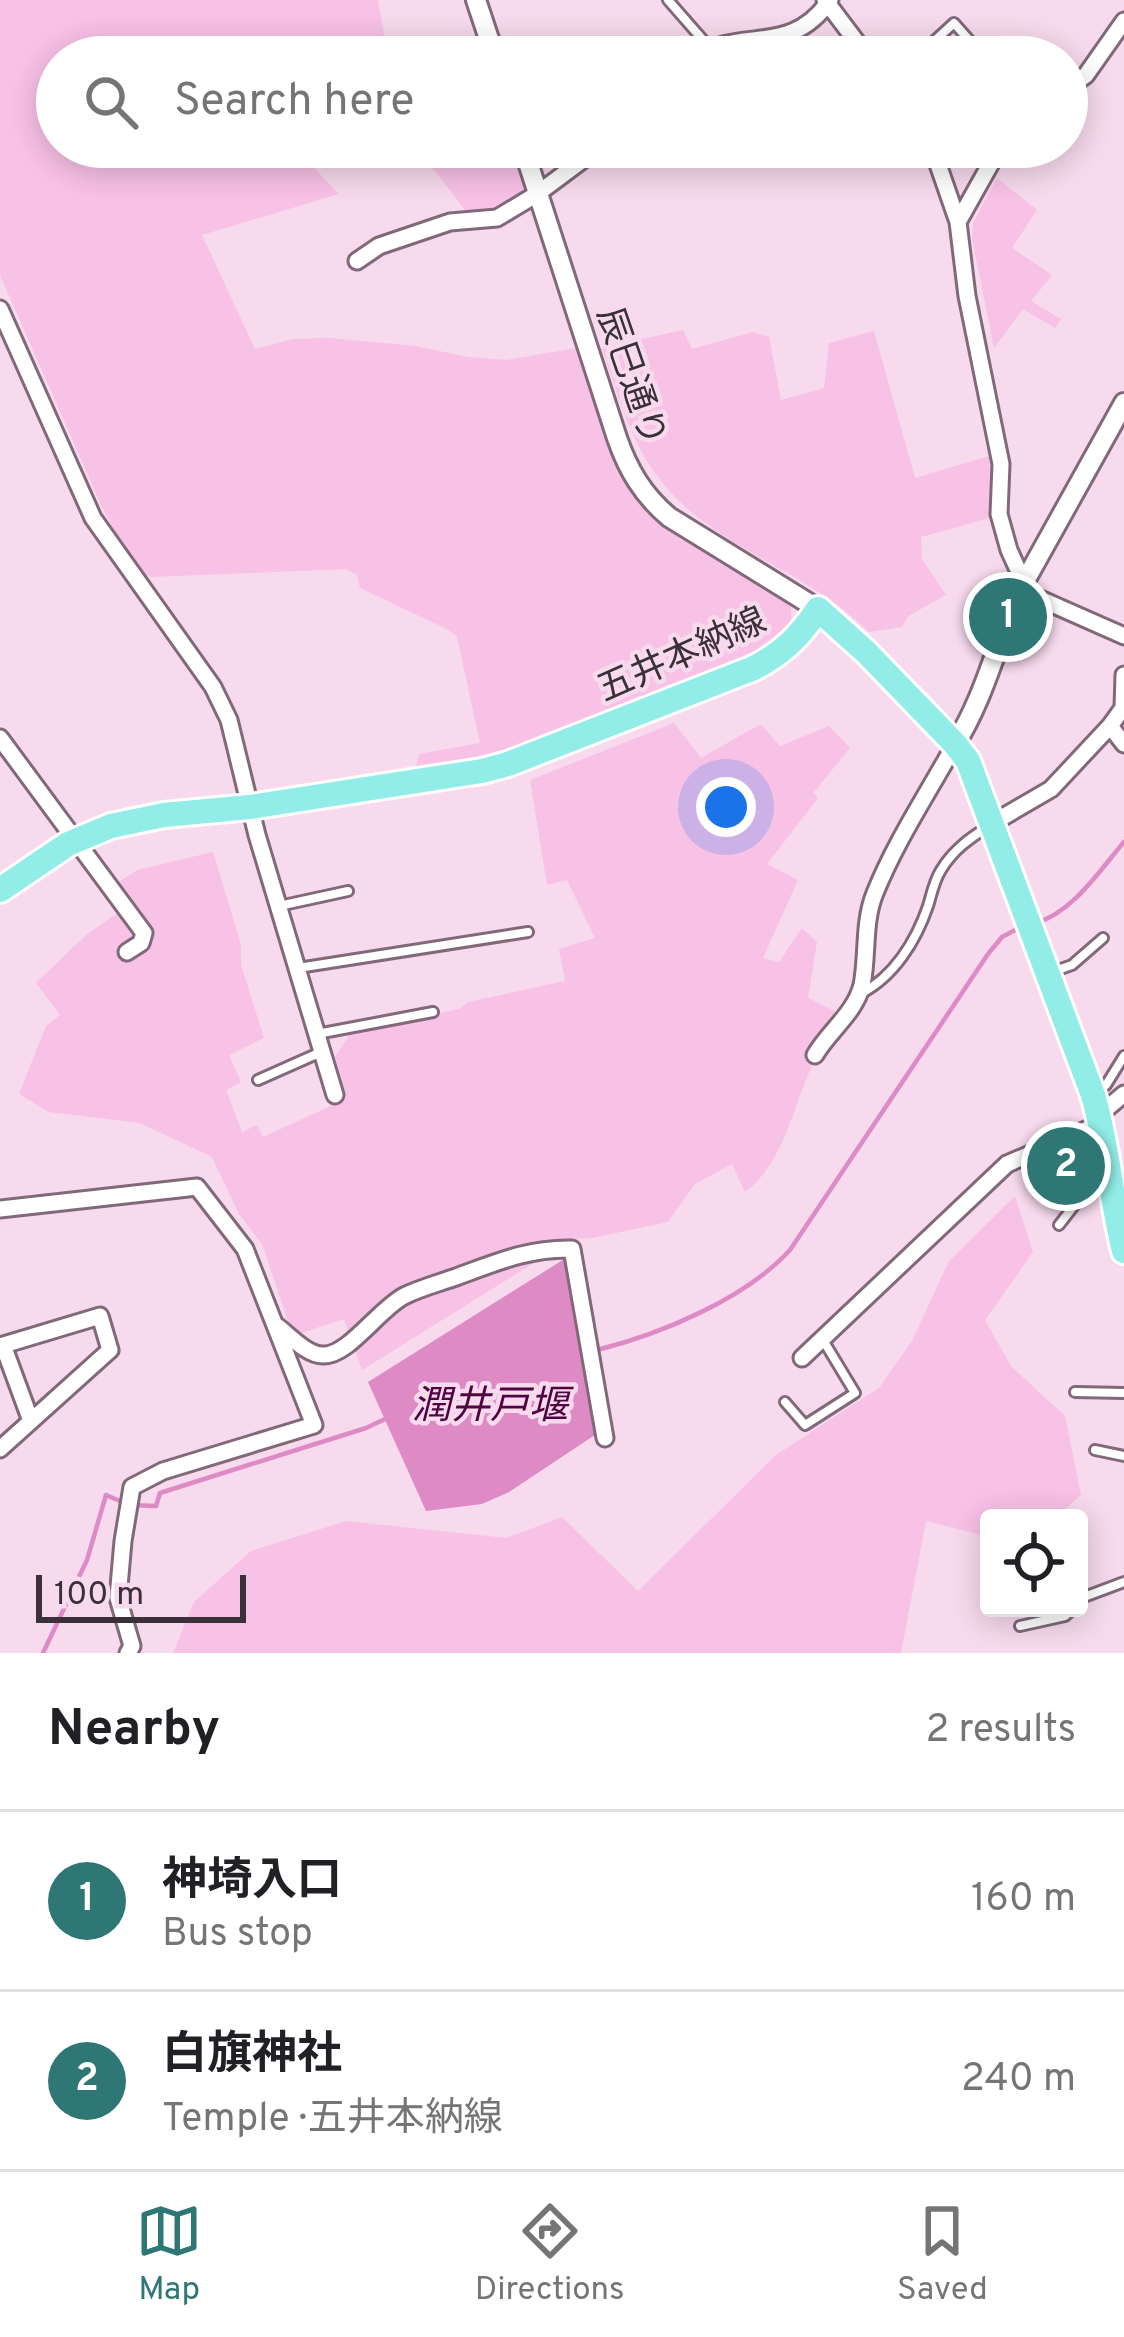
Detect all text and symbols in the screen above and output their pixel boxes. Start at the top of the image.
search box [36,36,1088,168]
icon: search [78,69,144,135]
text: Search here [174,74,414,131]
street label: 辰巳通り [584,302,674,453]
pin: 1 [969,572,1047,662]
street label: 五井本納線 [591,599,774,714]
your location [696,777,756,837]
pin: 2 [1027,1121,1105,1211]
water label: 潤井戸堰 [412,1384,574,1433]
map controls [980,1509,1088,1617]
button: locate [980,1509,1088,1617]
scale bar [36,1569,246,1622]
text: 100 m [54,1575,144,1617]
text: Nearby [48,1699,220,1764]
text: 2 results [925,1707,1076,1756]
text: 神埼入口 [162,1854,342,1911]
text: 1 [79,1876,95,1925]
text: 160 m [971,1876,1076,1925]
text: Bus stop [162,1911,313,1960]
text: 白旗神社 [162,2028,342,2085]
text: 2 [75,2056,99,2105]
text: 240 m [961,2056,1076,2105]
text: Temple · 五井本納線 [162,2096,503,2145]
tab: Map [136,2198,202,2312]
tab: Directions [475,2198,625,2312]
tab: Saved [897,2198,988,2312]

